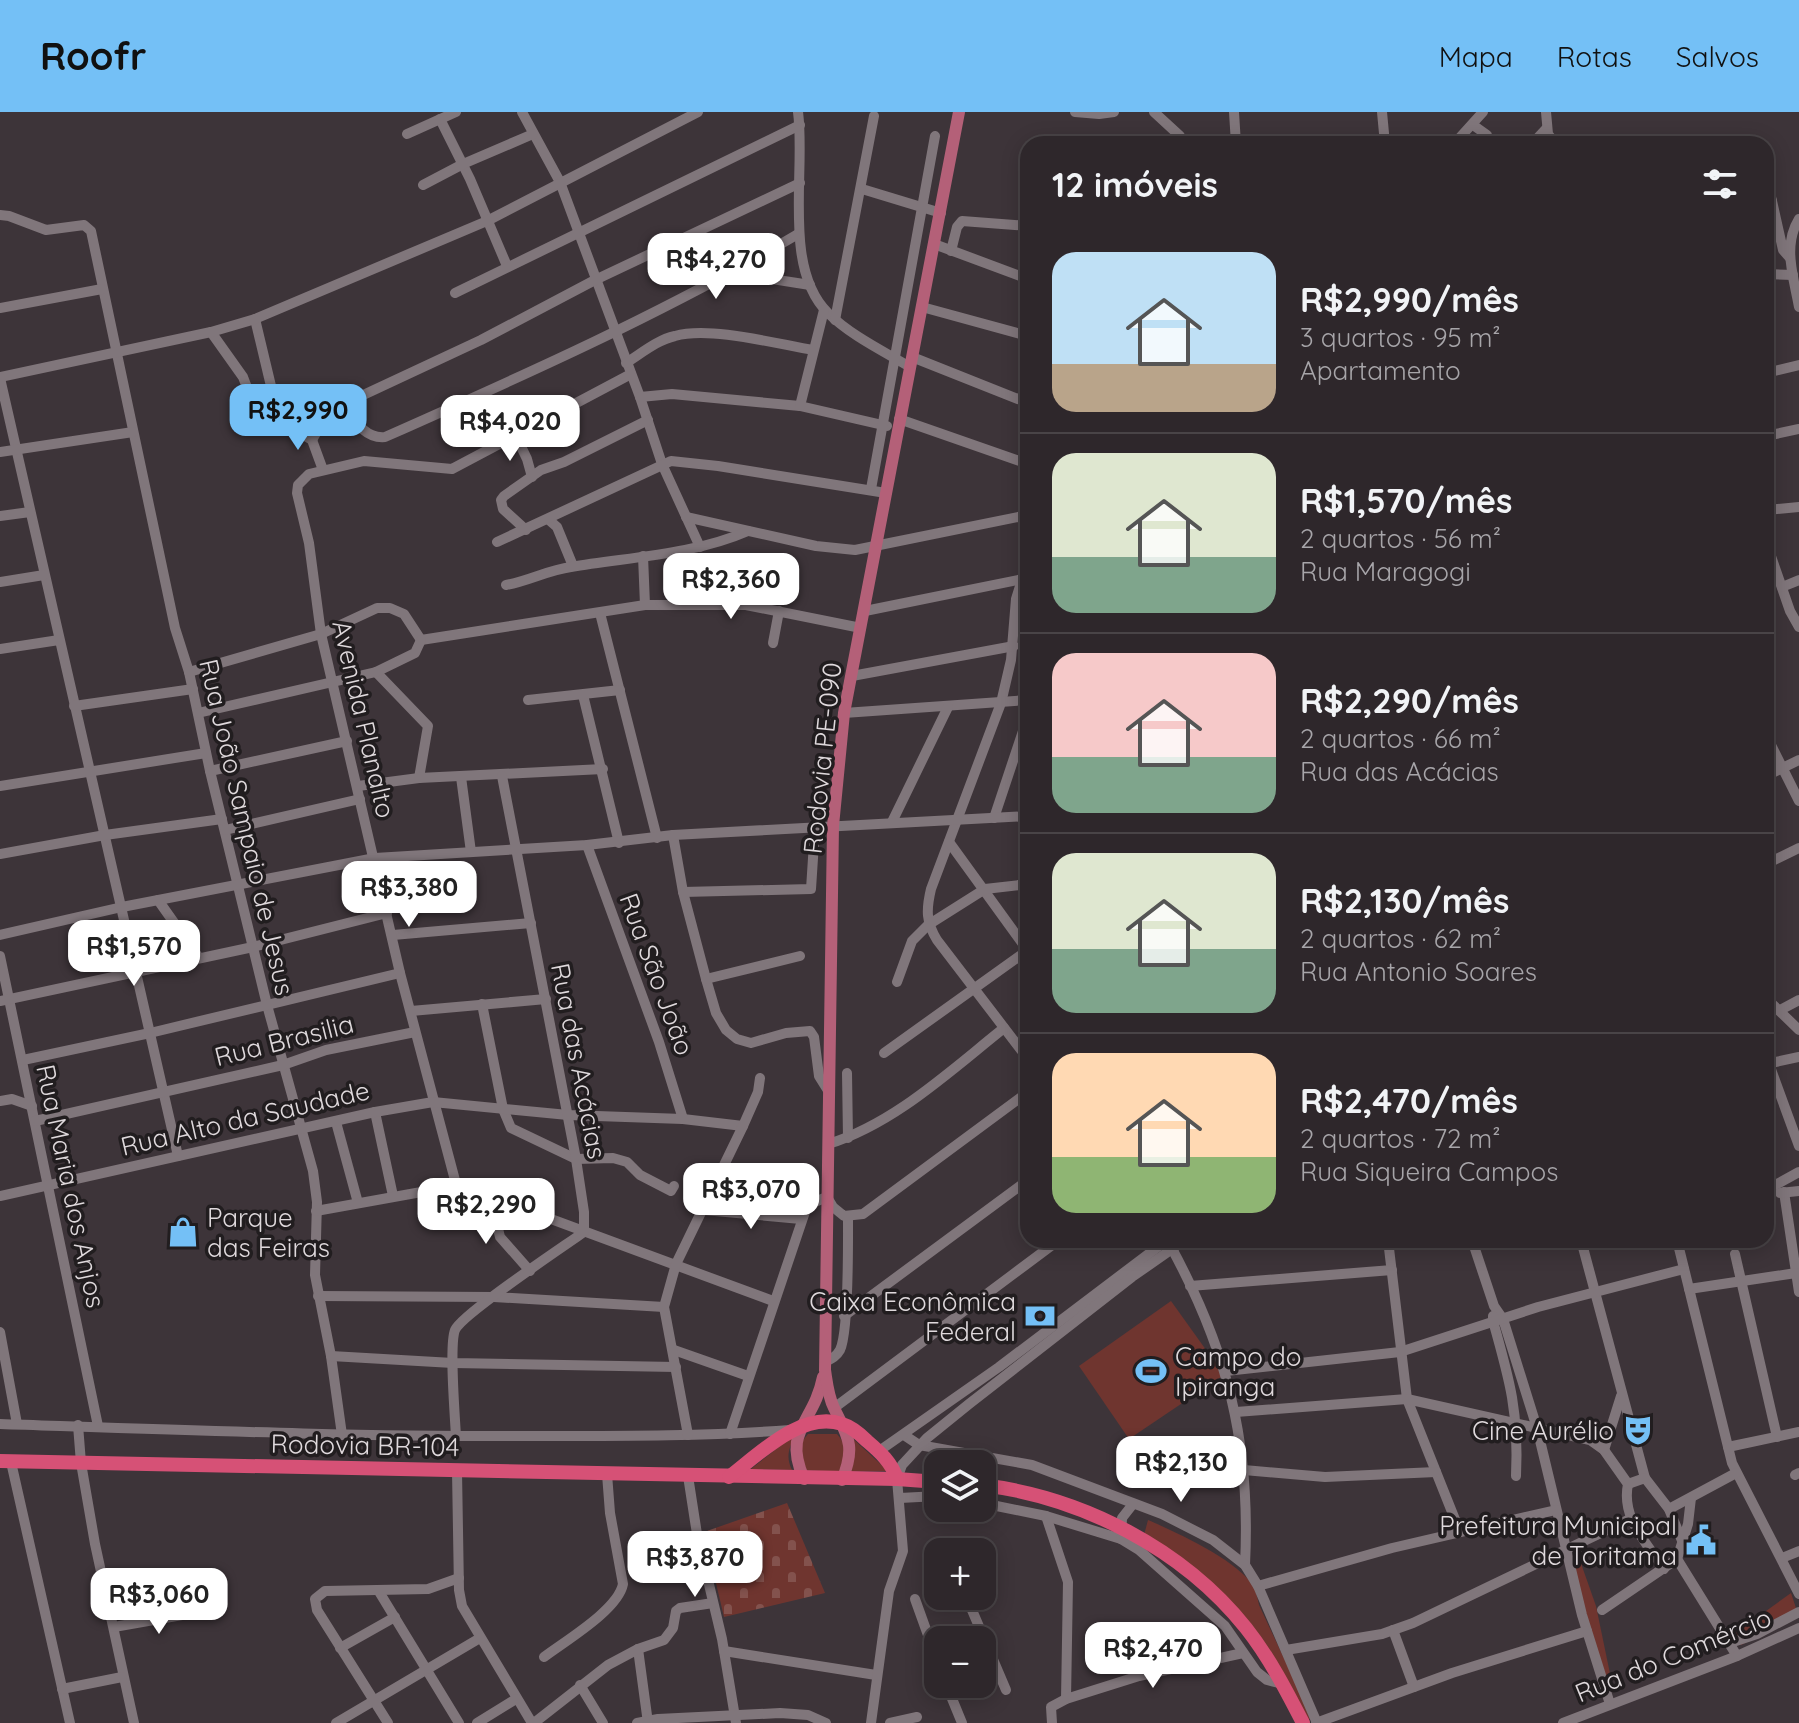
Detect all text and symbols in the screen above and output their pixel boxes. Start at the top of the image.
text: Roofr [40,32,146,80]
text: Mapa [1439,39,1513,74]
text: Rotas [1557,39,1632,74]
text: Salvos [1676,39,1759,74]
icon: filters [1698,162,1742,206]
text: 12 imóveis [1052,163,1218,206]
pin: R$4,270 [642,233,790,301]
text: R$4,270 [666,242,766,275]
text: R$2,990/mês [1300,278,1519,321]
icon: home [1116,284,1212,380]
text: 3 quartos · 95 m² [1300,321,1501,354]
text: Apartamento [1300,354,1461,387]
pin: R$2,990 [224,384,372,452]
text: R$2,990 [248,393,348,426]
pin: R$4,020 [436,395,584,463]
text: R$4,020 [459,404,561,437]
text: R$1,570/mês [1300,479,1512,522]
icon: home [1116,485,1212,581]
text: 2 quartos · 56 m² [1300,522,1501,555]
pin: R$2,360 [657,553,805,621]
text: Rua Maragogi [1300,555,1471,588]
text: R$2,360 [681,562,781,595]
street label: Avenida Planalto [325,617,403,821]
street label: Rua João Sampaio de Jesus [192,656,302,998]
street label: Rodovia PE-090 [796,661,848,855]
text: R$2,290/mês [1300,679,1519,722]
icon: home [1116,685,1212,781]
text: 2 quartos · 66 m² [1300,722,1501,755]
text: Rua das Acácias [1300,755,1499,788]
pin: R$3,380 [335,861,483,929]
text: R$3,380 [360,870,458,903]
text: R$2,130/mês [1300,879,1509,922]
icon: home [1116,885,1212,981]
street label: Rua São João [612,888,702,1060]
pin: R$1,570 [60,920,208,988]
text: 2 quartos · 62 m² [1300,922,1501,955]
text: R$1,570 [86,929,182,962]
text: Rua Antonio Soares [1300,955,1537,988]
street label: Rua das Acácias [544,960,614,1162]
street label: Rua Brasilia [211,1007,357,1073]
street label: Rua Maria dos Anjos [29,1061,113,1311]
street label: Rua Alto da Saudade [117,1073,373,1163]
text: R$2,470/mês [1300,1079,1518,1122]
icon: home [1116,1085,1212,1181]
text: 2 quartos · 72 m² [1300,1122,1500,1155]
text: Rua Siqueira Campos [1300,1155,1558,1188]
pin: R$3,070 [677,1163,825,1231]
text: R$3,070 [701,1172,801,1205]
pin: R$2,290 [412,1178,560,1246]
text: R$2,290 [436,1187,536,1220]
place label: Parque das Feiras [207,1201,330,1264]
shop icon: Parque das Feiras [166,1215,200,1249]
place label: Caixa Econômica Federal [809,1285,1016,1348]
bank icon: Caixa Econômica Federal [1023,1299,1057,1333]
place label: Campo do Ipiranga [1175,1340,1301,1403]
sports icon: Campo do Ipiranga [1134,1354,1168,1388]
theatre icon: Cine Aurélio [1621,1413,1655,1447]
place label: Cine Aurélio [1472,1414,1614,1447]
street label: Rodovia BR-104 [270,1427,460,1463]
pin: R$2,130 [1107,1436,1255,1504]
text: R$2,130 [1134,1445,1228,1478]
map controls [924,1450,996,1698]
button: layers [924,1450,996,1522]
place label: Prefeitura Municipal de Toritama [1439,1509,1677,1572]
public building icon: Prefeitura Municipal de Toritama [1684,1523,1718,1557]
pin: R$3,870 [621,1531,769,1599]
button: + [924,1538,996,1610]
text: R$3,870 [646,1540,744,1573]
pin: R$3,060 [85,1568,233,1636]
text: R$3,060 [109,1577,209,1610]
street label: Rua do Comércio [1570,1601,1776,1709]
pin: R$2,470 [1079,1622,1227,1690]
button: − [924,1626,996,1698]
text: R$2,470 [1103,1631,1203,1664]

